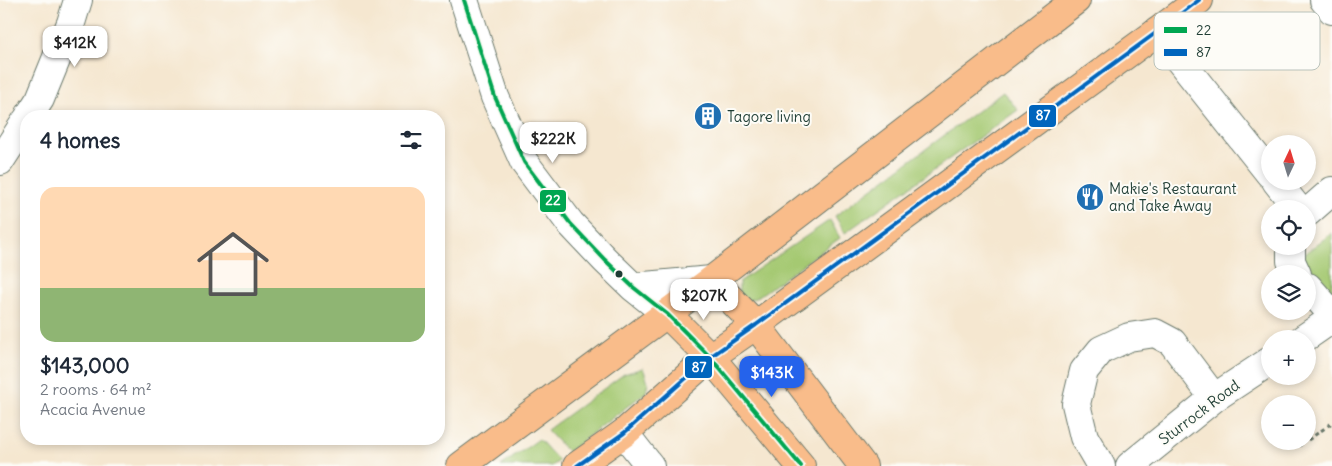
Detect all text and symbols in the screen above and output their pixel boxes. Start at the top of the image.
legend [1154,12,1320,70]
text: 22 [1196,21,1212,39]
pin: $412K [40,26,110,68]
text: $412K [54,32,96,52]
text: 87 [1196,43,1211,61]
building icon: Tagore living [693,101,723,131]
line badge: 87 [1028,104,1057,128]
text: 87 [1036,106,1051,124]
place label: Tagore living [727,107,811,126]
pin: $222K [518,121,588,164]
icon: filters [397,126,425,154]
text: 4 homes [40,127,120,154]
text: $222K [530,128,576,148]
north arrow [1261,135,1316,190]
map controls [1261,135,1316,450]
place label: Makie's Restaurant and Take Away [1109,179,1237,215]
restaurant icon: Makie's Restaurant and Take Away [1075,182,1105,212]
line badge: 22 [539,189,567,213]
text: 22 [545,191,561,209]
button: locate [1261,200,1316,255]
icon: home [188,219,278,309]
button: layers [1261,265,1316,320]
unlabelled marker [614,269,624,279]
pin: $207K [669,278,739,321]
text: $207K [681,285,727,305]
button: + [1261,330,1316,385]
text: $143,000 [40,352,130,379]
line badge: 87 [684,355,713,379]
pin: $143K [737,356,807,398]
text: 87 [692,358,707,376]
text: $143K [750,362,794,382]
street label: Sturrock Road [1155,375,1243,449]
text: 2 rooms · 64 m² [40,379,152,399]
button: − [1261,395,1316,450]
text: Acacia Avenue [40,399,146,419]

